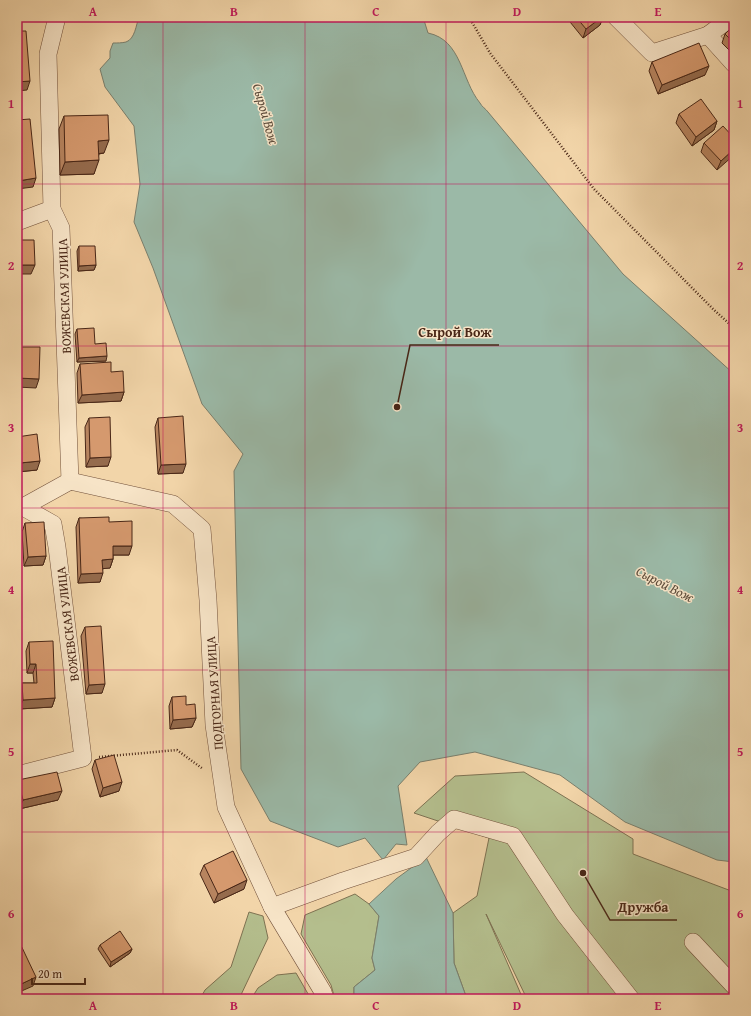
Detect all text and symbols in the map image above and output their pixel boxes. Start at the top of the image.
text: A [89,2,98,21]
text: B [230,2,238,21]
text: C [372,2,380,21]
text: D [513,2,521,21]
text: E [655,2,662,21]
water label: Сырой Вож [248,81,284,148]
text: 1 [8,94,14,113]
text: 1 [737,94,743,113]
street label: ВОЖЕВСКАЯ УЛИЦА [53,238,76,354]
text: 2 [8,256,15,275]
text: 2 [737,256,744,275]
callout: Сырой Вож [410,319,499,345]
text: Сырой Вож [418,322,493,342]
text: 3 [8,418,14,437]
text: 3 [737,418,743,437]
water label: Сырой Вож [633,561,698,608]
street label: ВОЖЕВСКАЯ УЛИЦА [51,565,84,682]
text: 4 [8,580,15,599]
text: 4 [737,580,744,599]
street label: ПОДГОРНАЯ УЛИЦА [201,635,228,750]
text: 5 [8,742,15,761]
text: 5 [737,742,744,761]
callout: Дружба [610,894,677,920]
text: Дружба [616,897,669,917]
text: 6 [8,904,15,923]
text: 6 [737,904,744,923]
scale bar [32,960,85,986]
text: 20 m [38,965,62,982]
text: A [89,996,98,1015]
text: B [230,996,238,1015]
text: C [372,996,380,1015]
text: D [513,996,521,1015]
text: E [655,996,662,1015]

